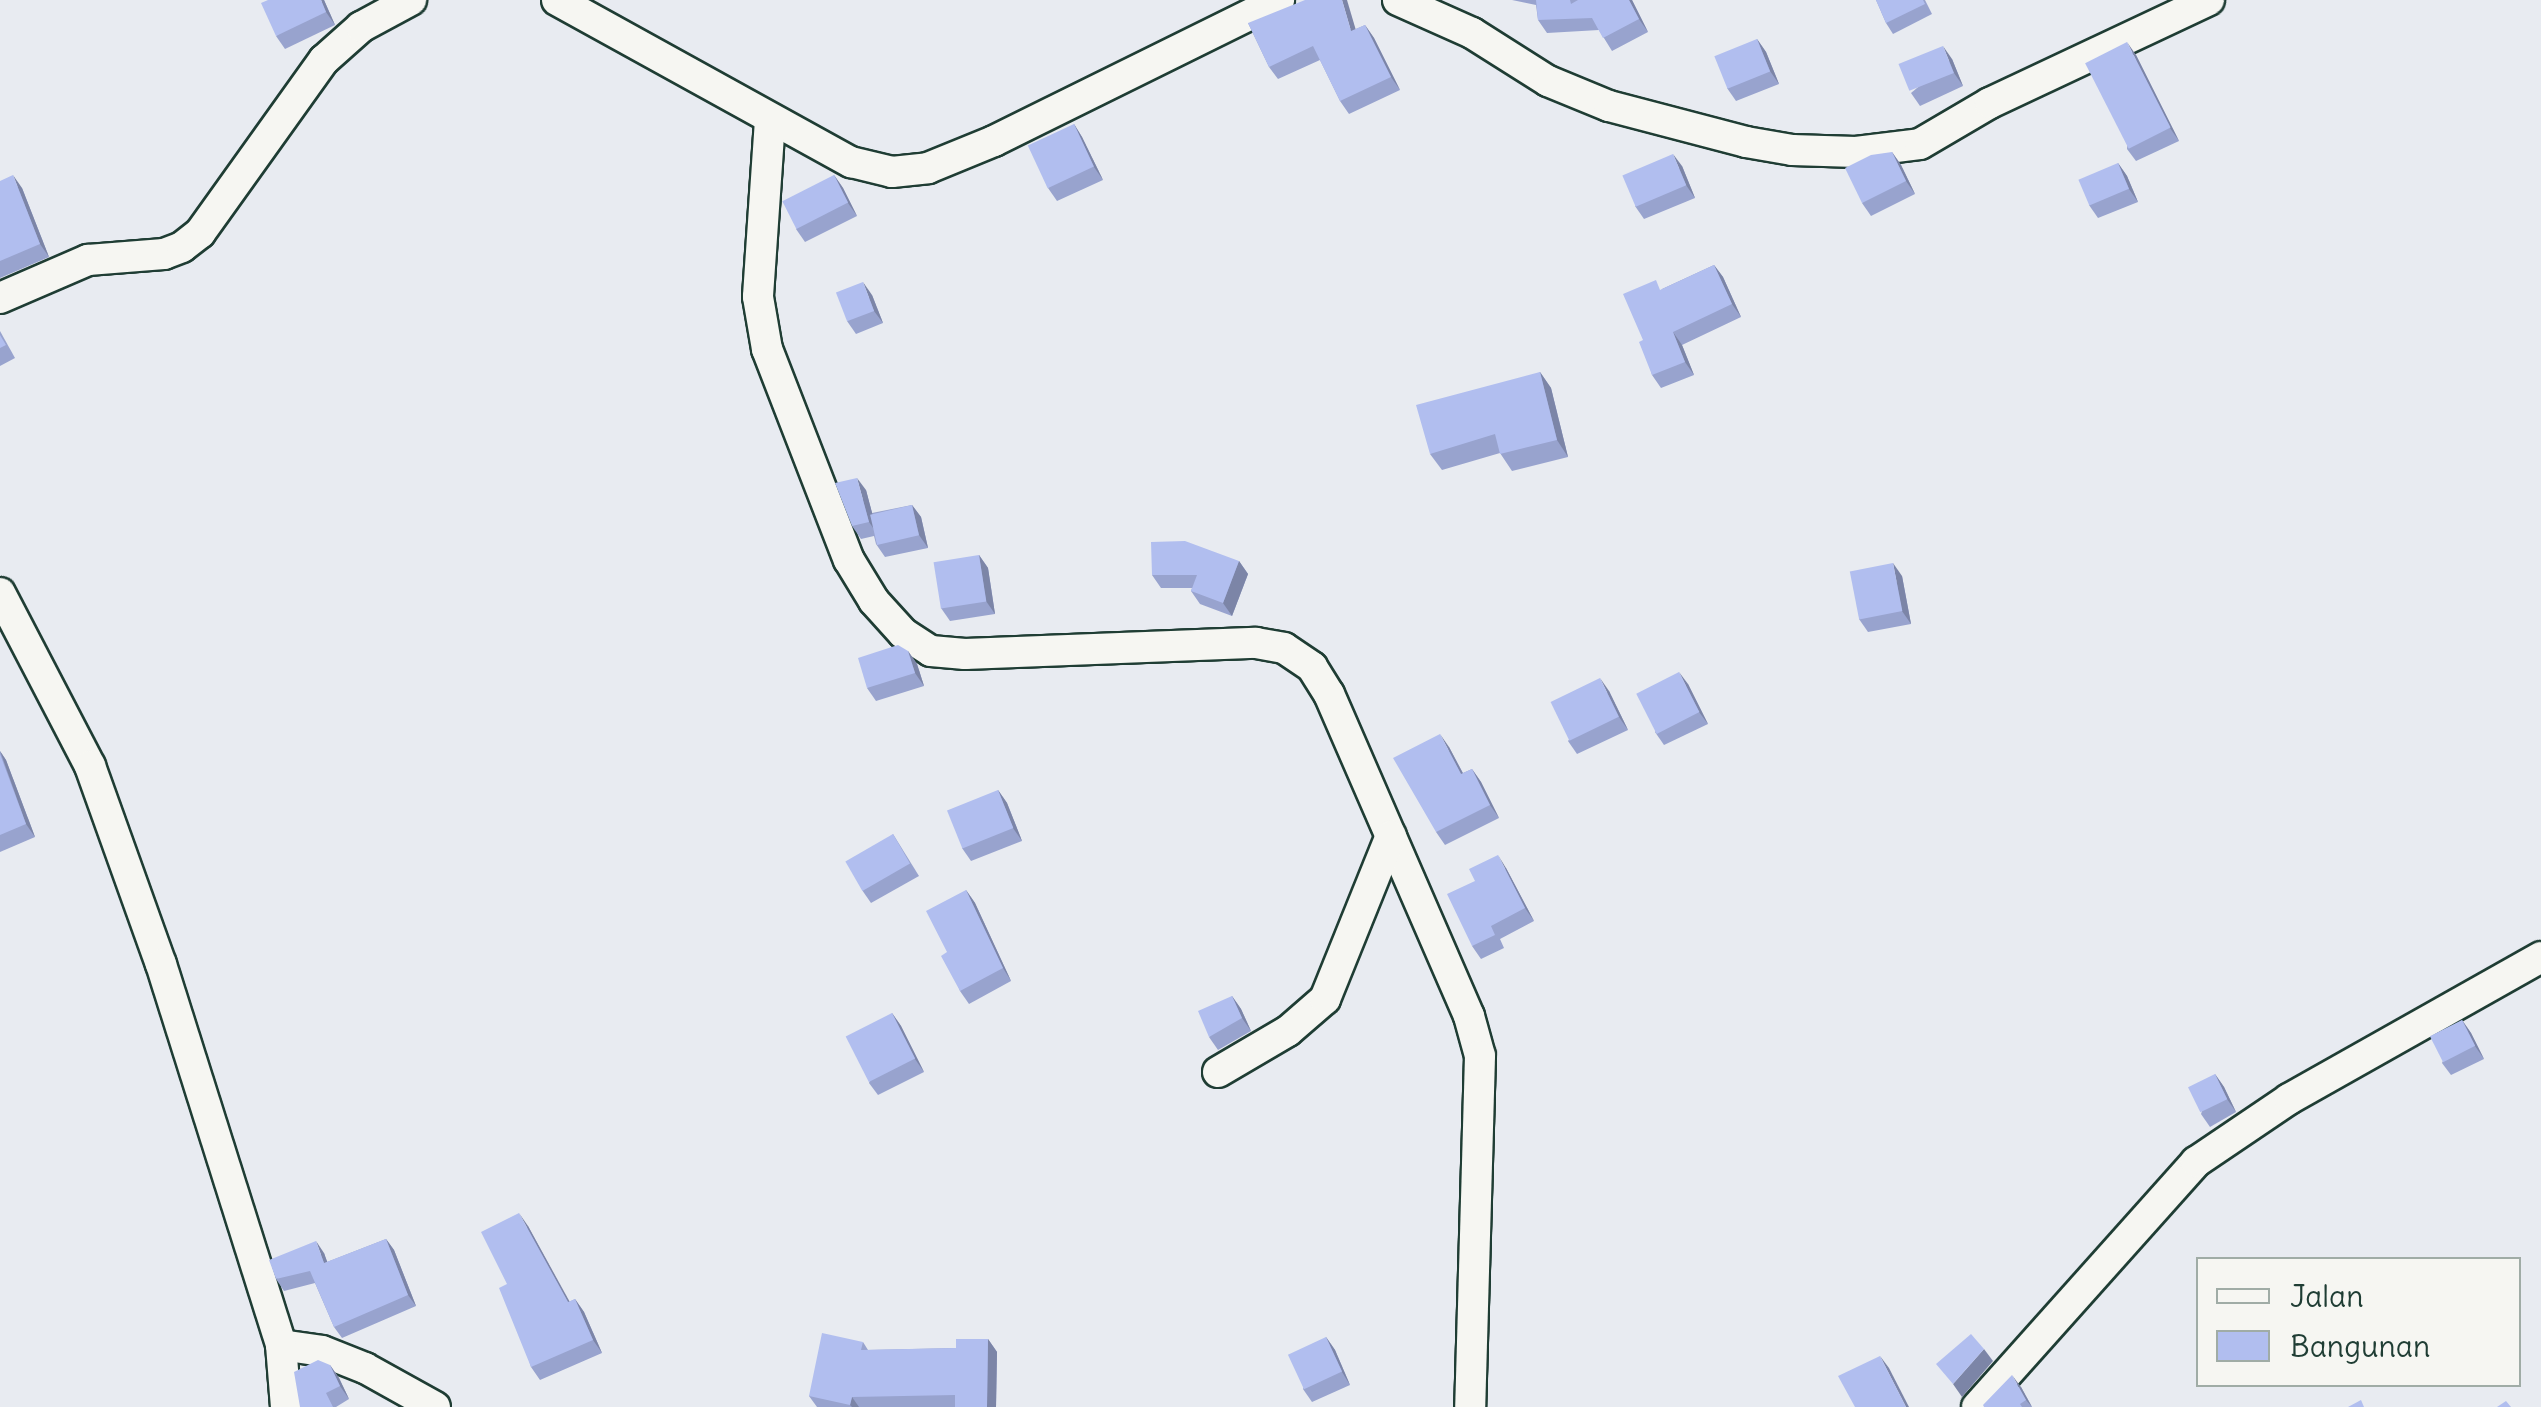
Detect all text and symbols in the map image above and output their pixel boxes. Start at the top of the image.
legend [2196,1257,2521,1387]
text: Jalan [2290,1277,2364,1315]
text: Bangunan [2290,1327,2430,1365]

